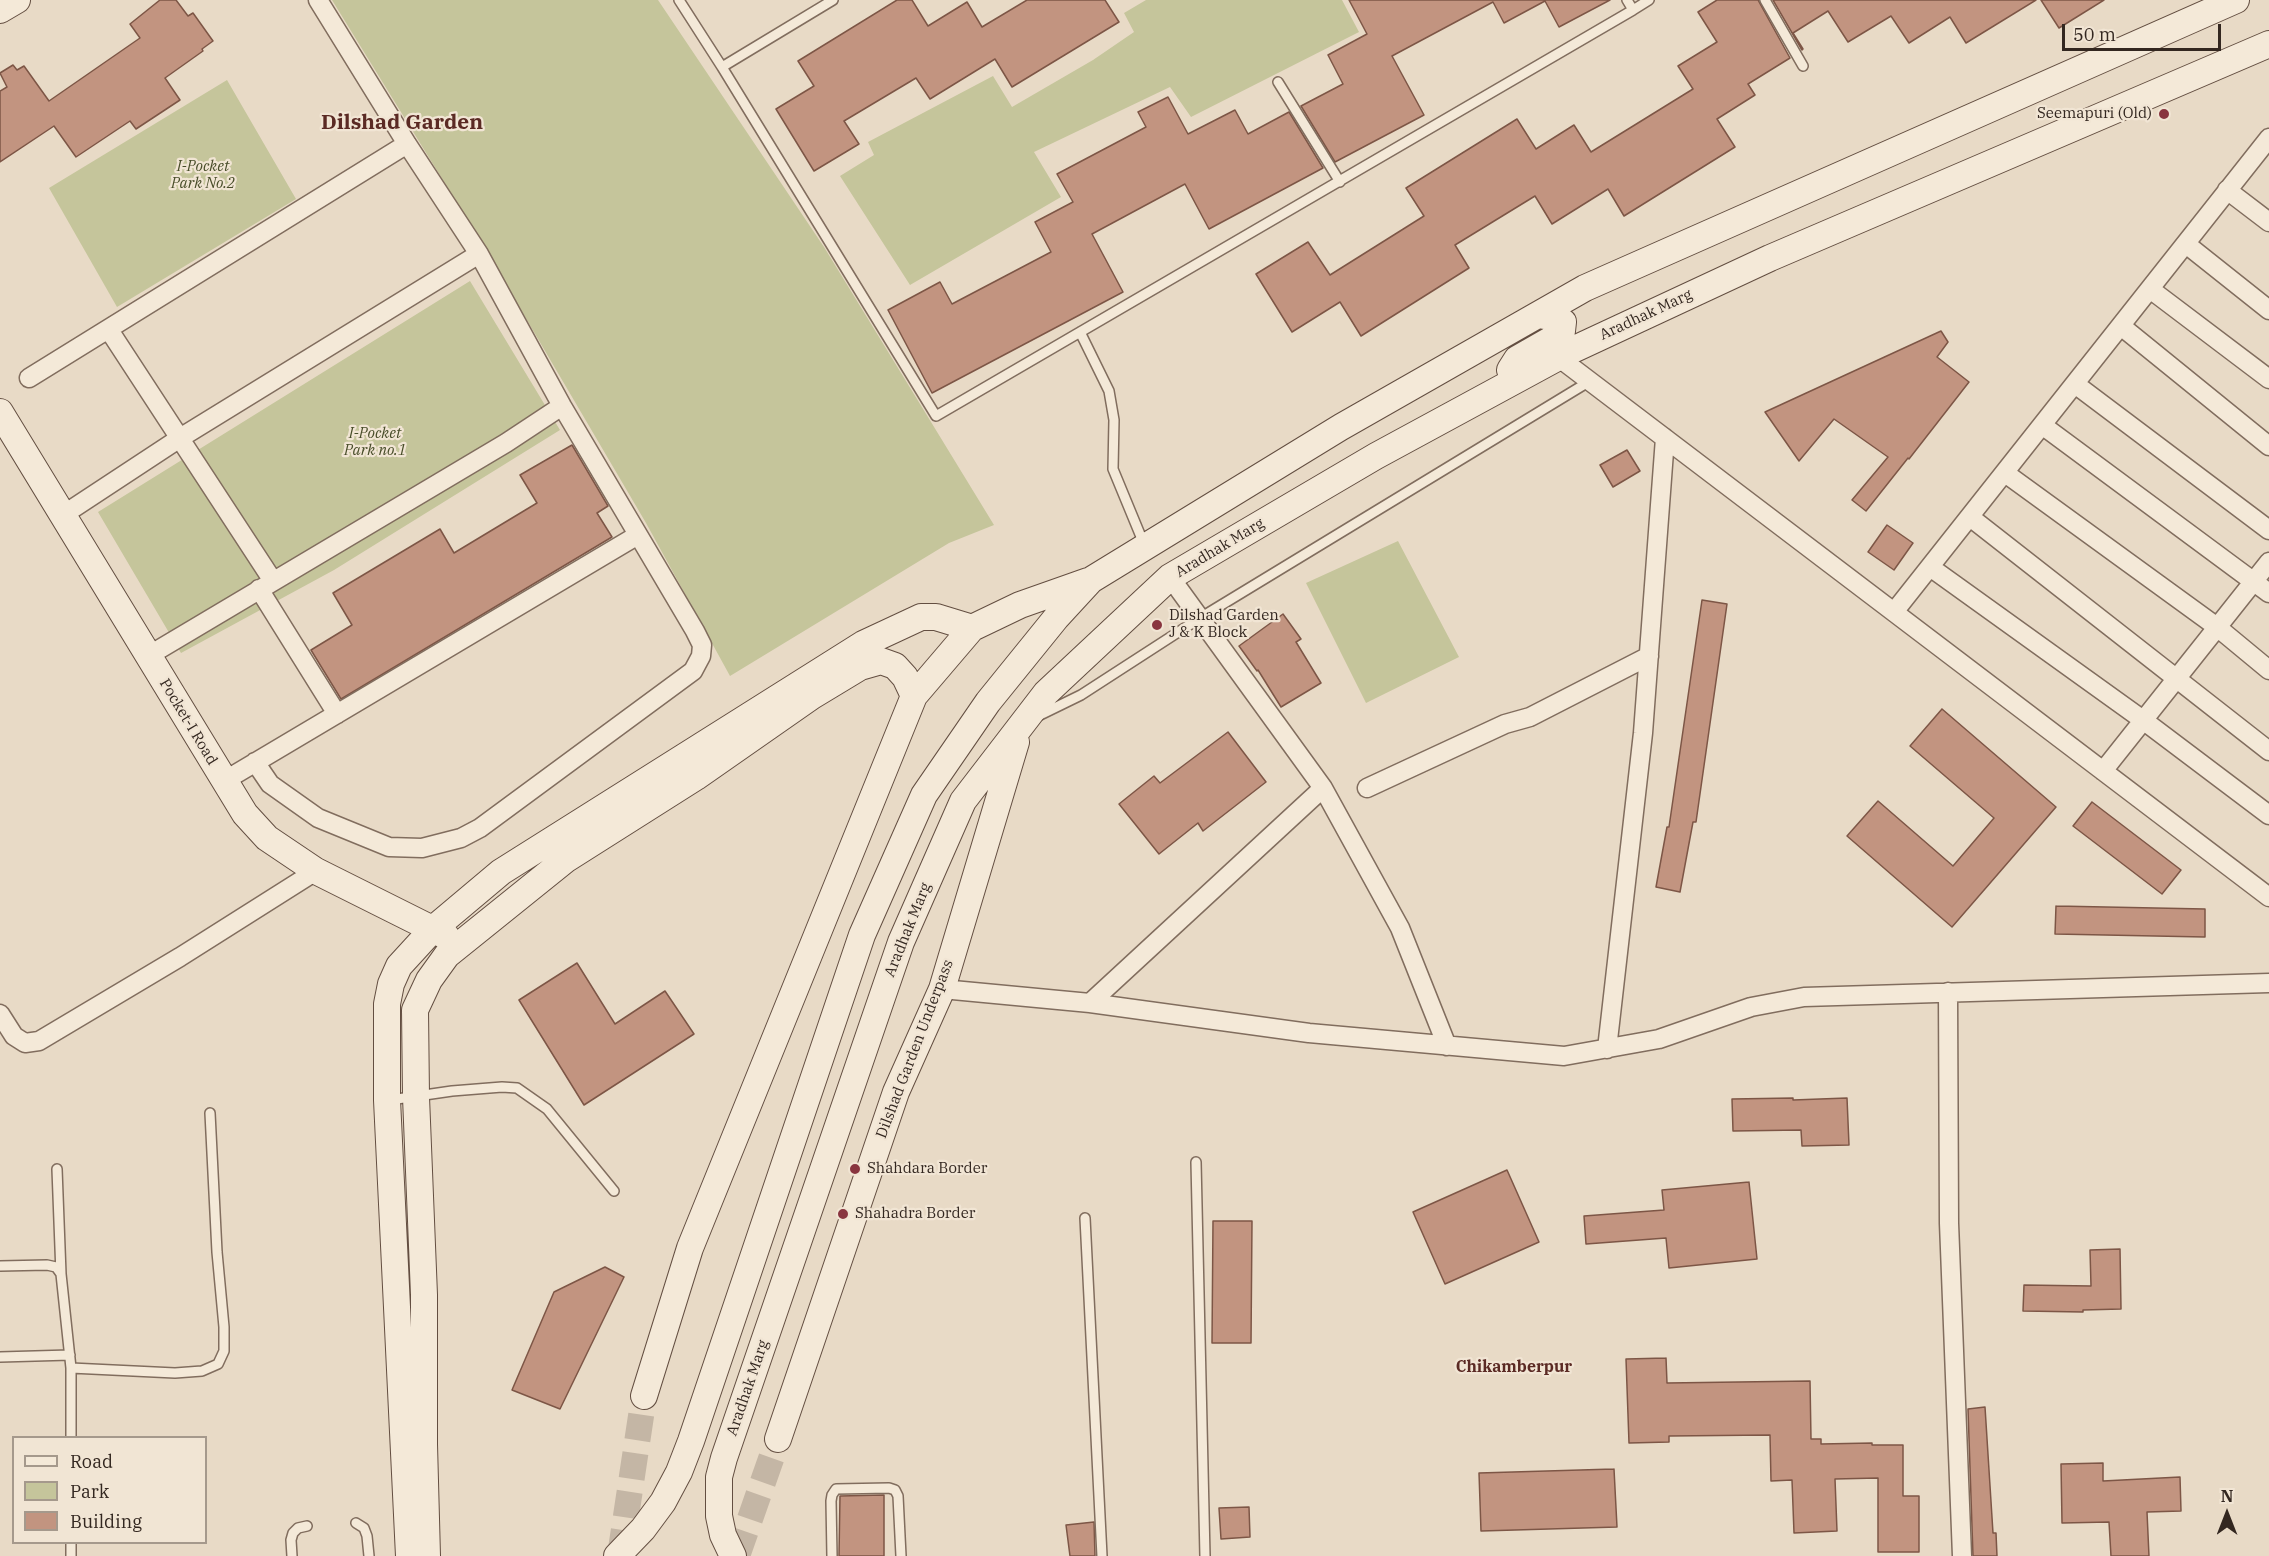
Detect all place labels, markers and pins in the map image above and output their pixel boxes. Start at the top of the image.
place label: Seemapuri (Old) [2037,105,2152,123]
marker: Seemapuri (Old) [2157,107,2171,121]
place label: Dilshad Garden J & K Block [1169,607,1279,642]
marker: Dilshad Garden J & K Block [1150,618,1164,632]
place label: Shahdara Border [867,1160,987,1178]
marker: Shahdara Border [848,1162,862,1176]
place label: Shahadra Border [855,1205,975,1223]
marker: Shahadra Border [836,1207,850,1221]

